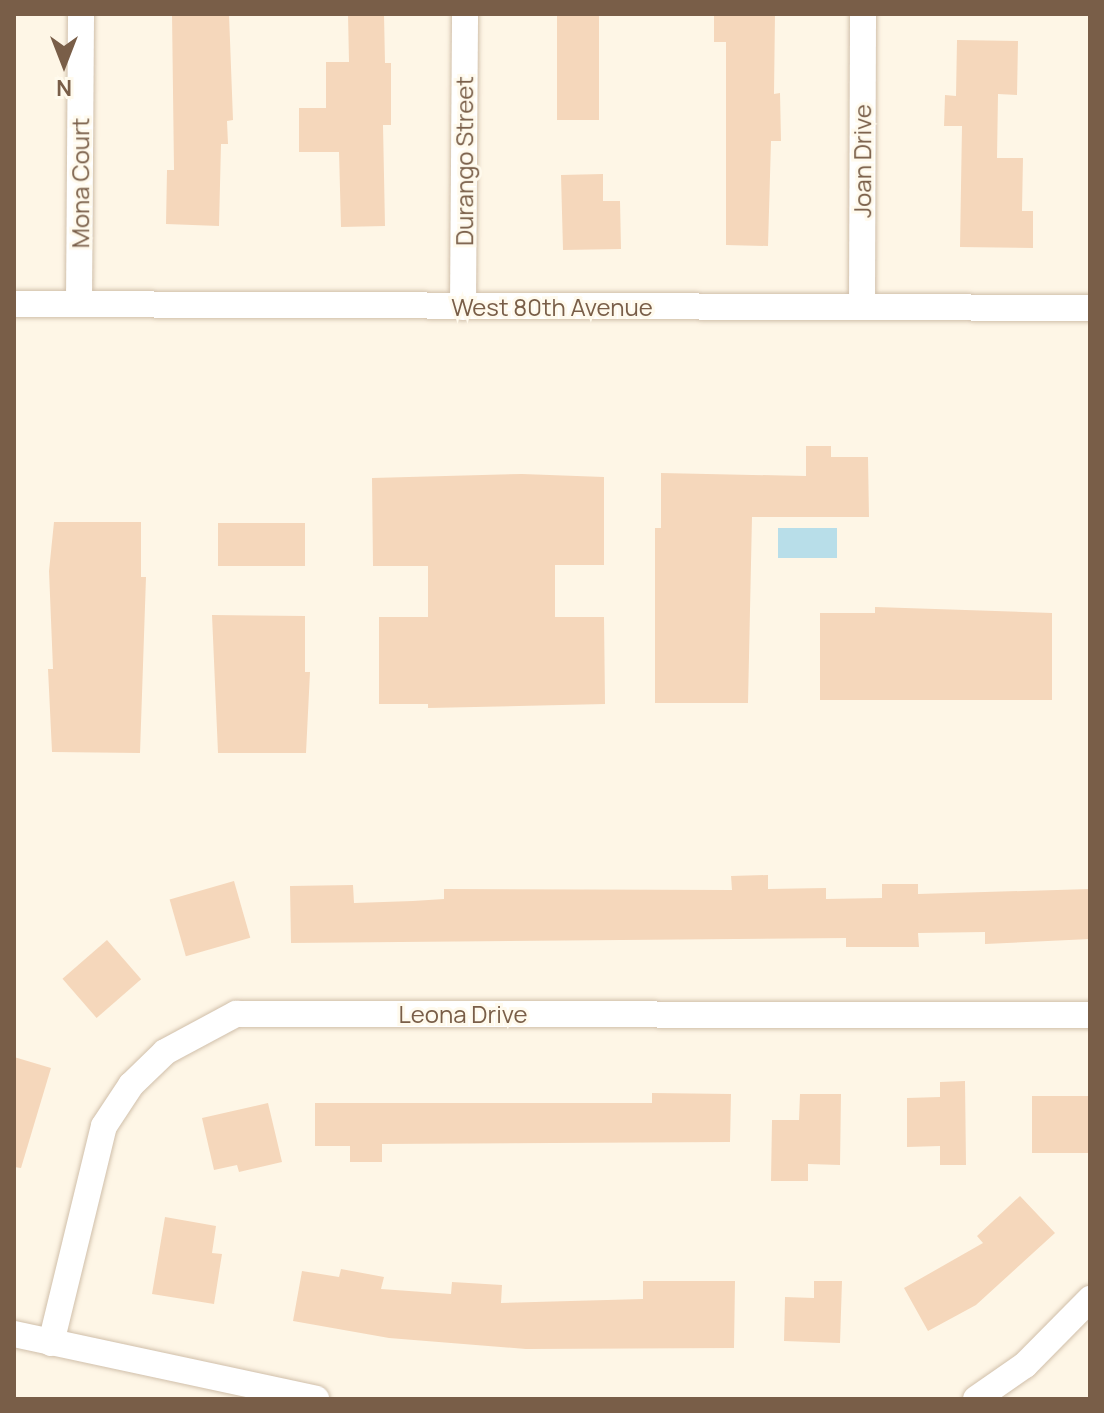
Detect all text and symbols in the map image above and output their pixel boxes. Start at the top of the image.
north arrow [24,24,104,104]
text: N [56,73,72,103]
street label: Durango Street [450,76,478,246]
street label: Joan Drive [848,104,876,218]
street label: Mona Court [66,118,94,248]
street label: West 80th Avenue [451,293,653,321]
street label: Leona Drive [399,1000,527,1028]

